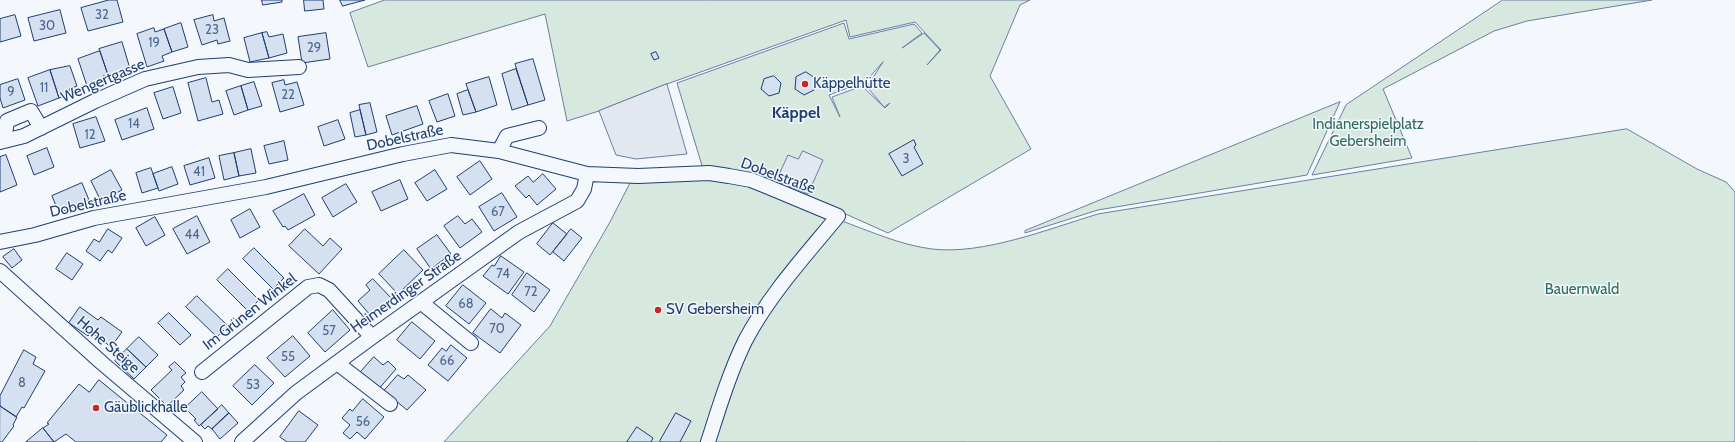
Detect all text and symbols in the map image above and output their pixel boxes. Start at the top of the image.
house number: 32 [95,7,109,23]
house number: 30 [39,18,55,34]
house number: 23 [205,22,219,38]
house number: 19 [148,35,160,51]
house number: 29 [307,40,321,56]
street label: Wengertgasse [58,55,148,107]
place label: Käppelhütte [813,75,890,93]
marker: Käppelhütte [800,79,810,89]
house number: 11 [40,80,48,96]
house number: 9 [7,84,15,100]
house number: 22 [281,87,295,103]
district label: Käppel [772,103,820,123]
house number: 14 [128,116,140,132]
park label: Indianerspielplatz Gebersheim [1312,116,1424,151]
street label: Dobelstraße [365,121,445,155]
house number: 12 [84,127,96,143]
house number: 3 [902,151,910,167]
street label: Dobelstraße [738,154,818,198]
house number: 41 [193,164,205,180]
street label: Dobelstraße [48,186,128,222]
house number: 67 [491,204,505,220]
house number: 44 [184,227,200,243]
street label: Heimerdinger Straße [347,247,465,337]
house number: 74 [496,266,510,282]
street label: Im Grünen Winkel [200,270,300,354]
park label: Bauernwald [1545,281,1619,299]
house number: 72 [524,284,538,300]
house number: 68 [458,296,474,312]
place label: SV Gebersheim [666,301,764,319]
marker: SV Gebersheim [653,305,663,315]
street label: Hohe Steige [73,313,143,377]
house number: 70 [489,321,505,337]
house number: 57 [322,323,336,339]
house number: 55 [281,349,295,365]
house number: 66 [440,353,454,369]
house number: 8 [18,375,26,391]
house number: 53 [246,377,260,393]
place label: Gäublickhalle [104,399,188,417]
marker: Gäublickhalle [91,403,101,413]
house number: 56 [356,414,370,430]

